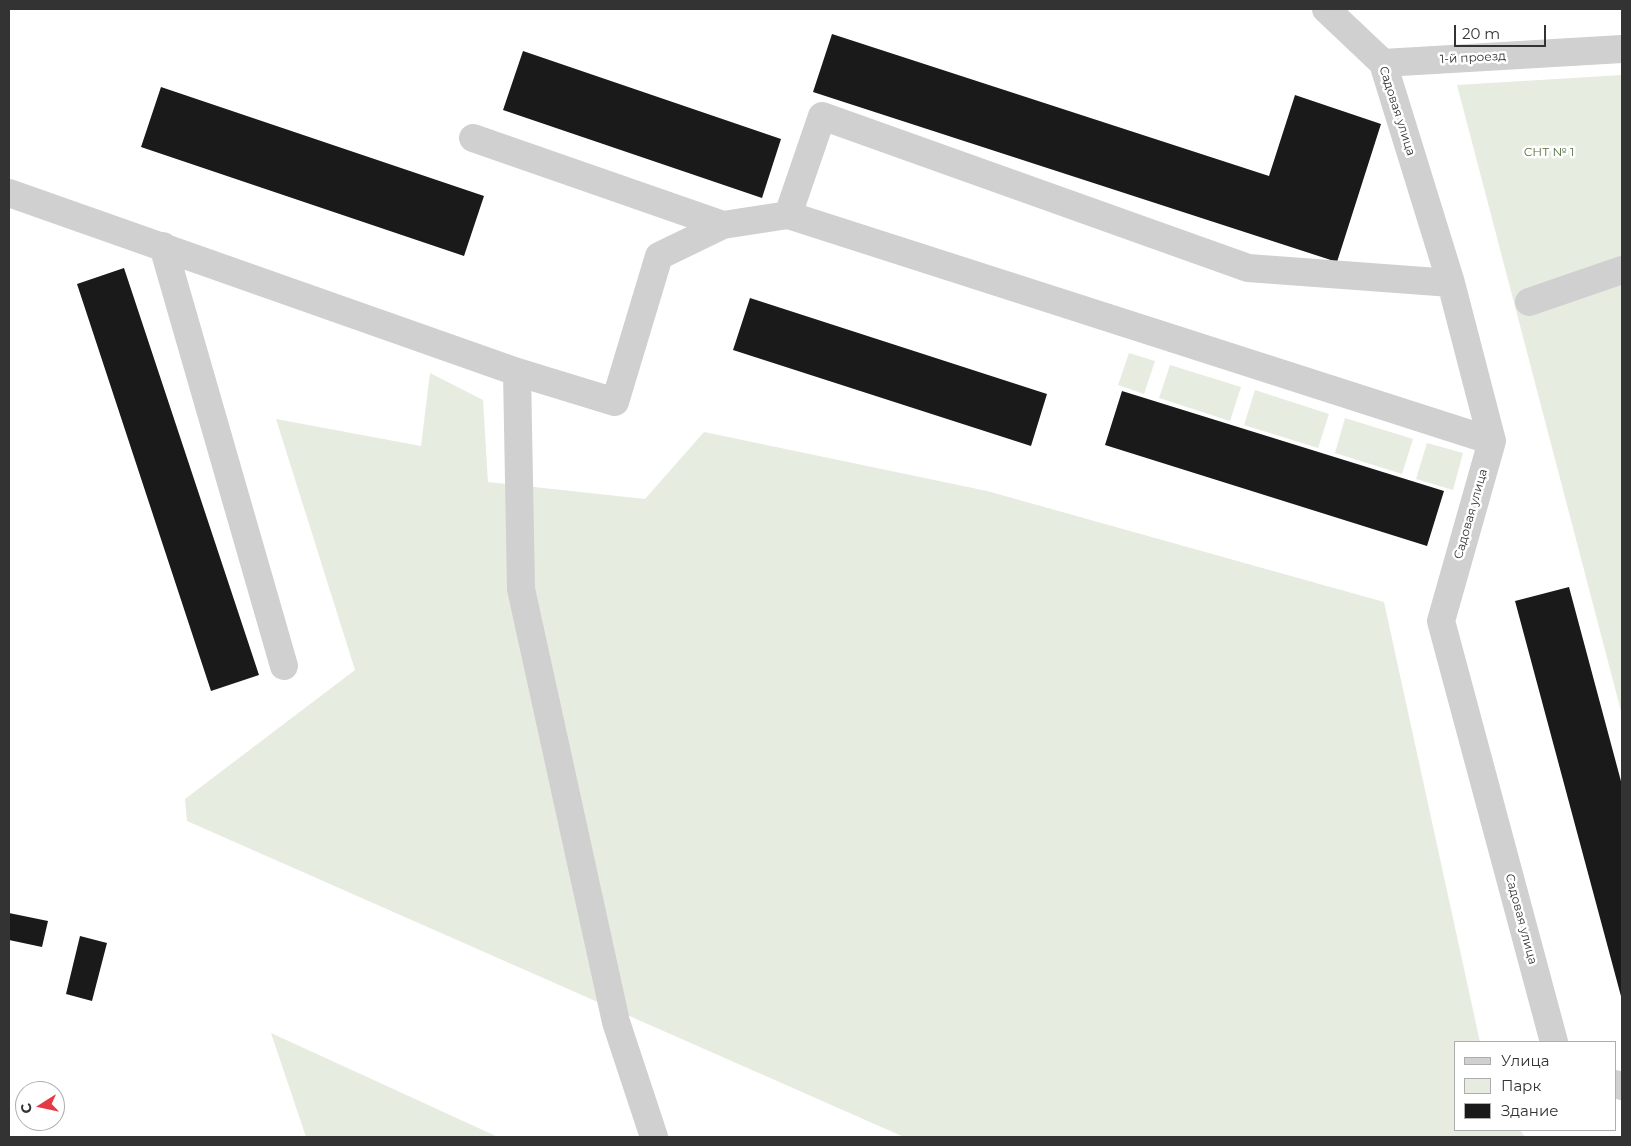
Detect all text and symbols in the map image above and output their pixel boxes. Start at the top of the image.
scale bar [1456,15,1548,47]
text: 20 m [1462,24,1500,43]
street label: 1-й проезд [1440,49,1506,67]
street label: Садовая улица [1376,64,1418,158]
park label: СНТ № 1 [1524,145,1574,159]
street label: Садовая улица [1451,467,1491,561]
street label: Садовая улица [1502,872,1540,966]
legend [1454,1041,1616,1131]
text: Улица [1501,1051,1549,1070]
text: Парк [1501,1076,1541,1095]
north arrow [15,1081,65,1131]
text: Здание [1501,1101,1559,1120]
text: С [16,1102,36,1115]

